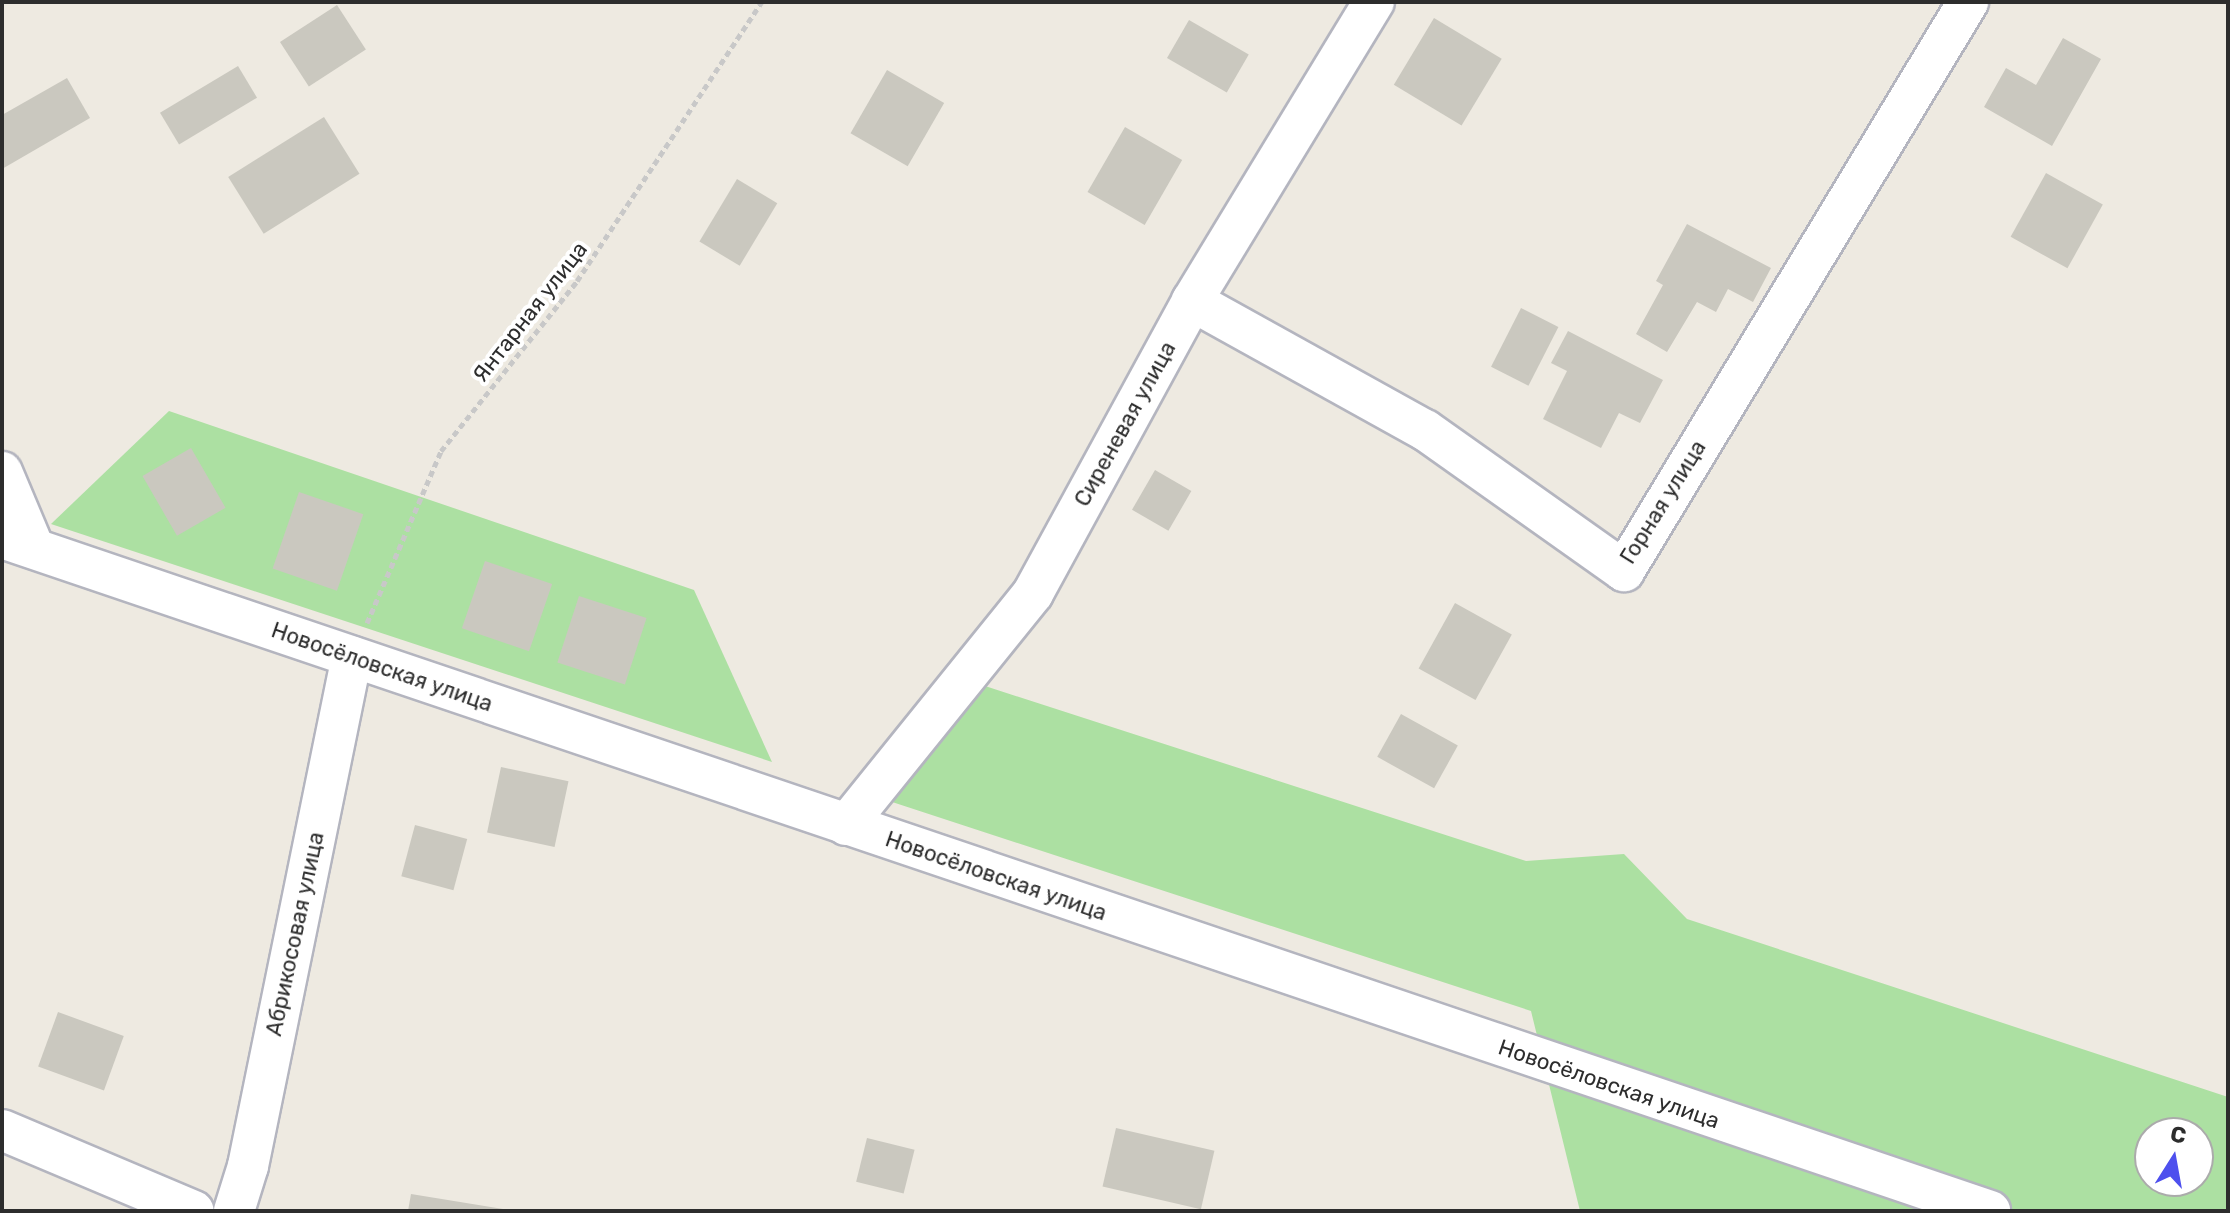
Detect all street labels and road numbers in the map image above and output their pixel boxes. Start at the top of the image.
street label: Янтарная улица [467,237,593,387]
street label: Сиреневая улица [1069,337,1181,511]
street label: Горная улица [1615,435,1711,569]
street label: Новосёловская улица [268,617,496,717]
street label: Новосёловская улица [882,826,1110,926]
street label: Абрикосовая улица [260,830,330,1038]
street label: Новосёловская улица [1495,1034,1723,1134]

